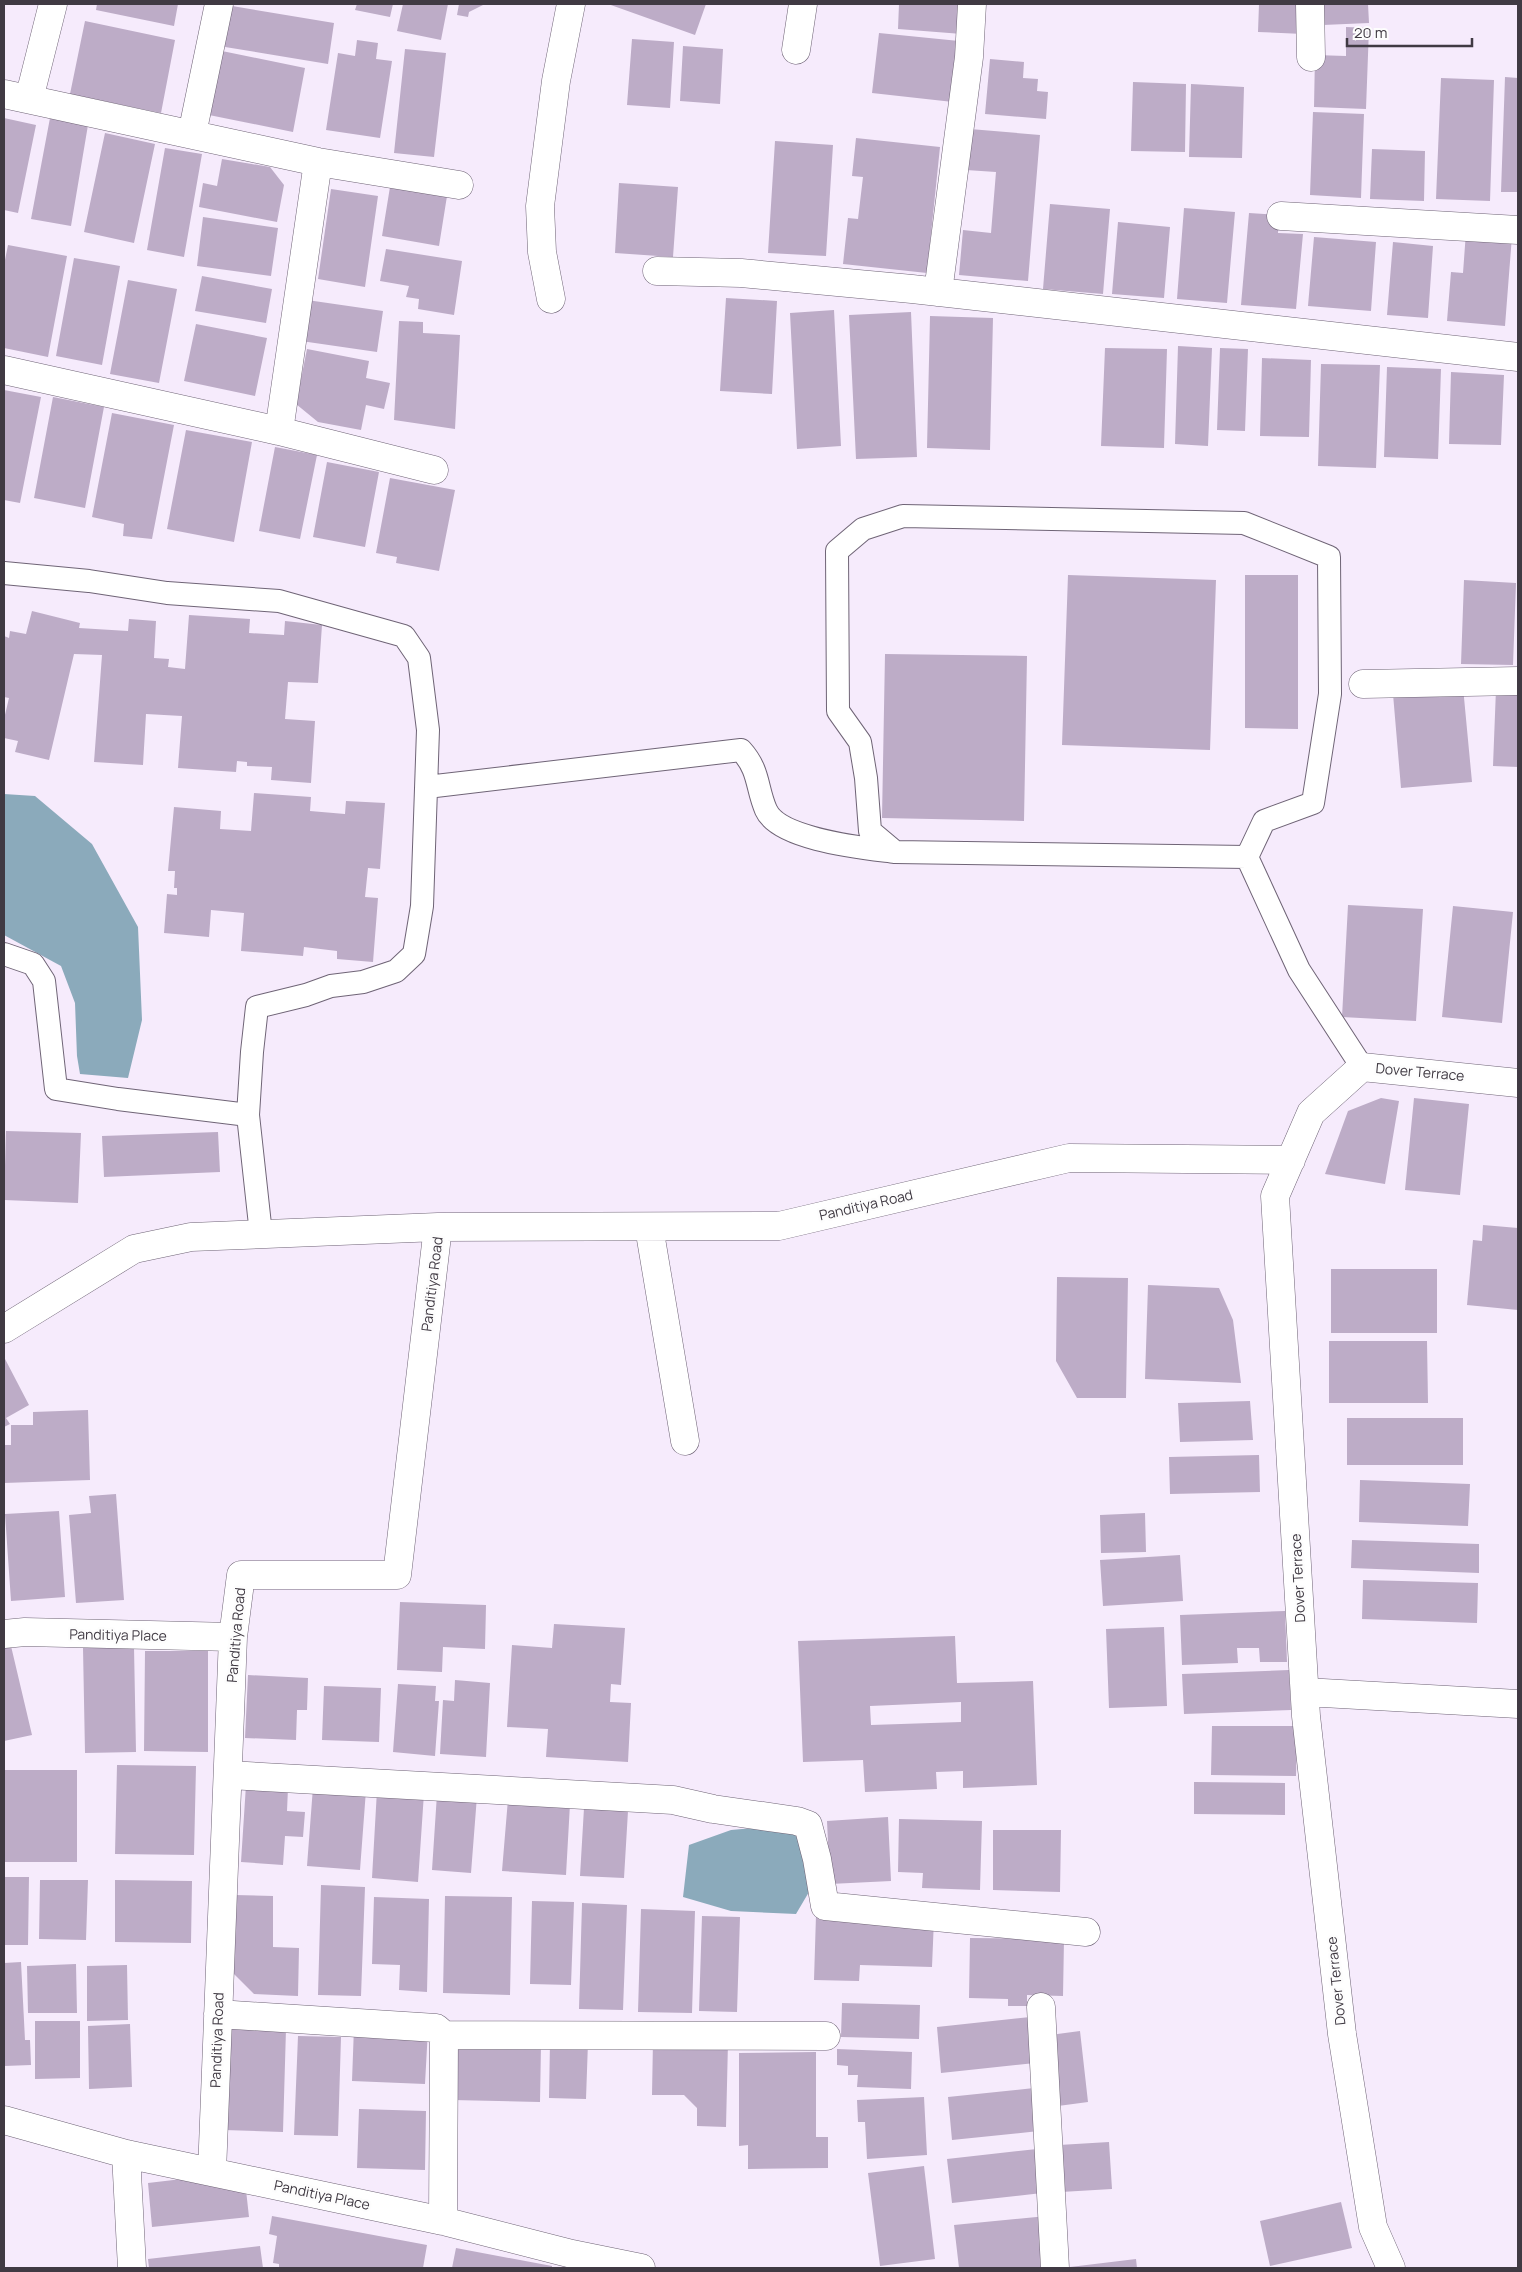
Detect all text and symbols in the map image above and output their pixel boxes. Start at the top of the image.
scale bar [1347,15,1472,47]
text: 20 m [1354,22,1387,43]
street label: Dover Terrace [1375,1058,1465,1085]
street label: Panditiya Road [817,1185,915,1225]
street label: Panditiya Road [416,1235,447,1332]
street label: Dover Terrace [1286,1533,1309,1623]
street label: Panditiya Road [222,1587,249,1683]
street label: Panditiya Place [69,1624,167,1645]
street label: Dover Terrace [1321,1936,1350,2026]
street label: Panditiya Road [205,1992,228,2088]
street label: Panditiya Place [272,2175,372,2214]

